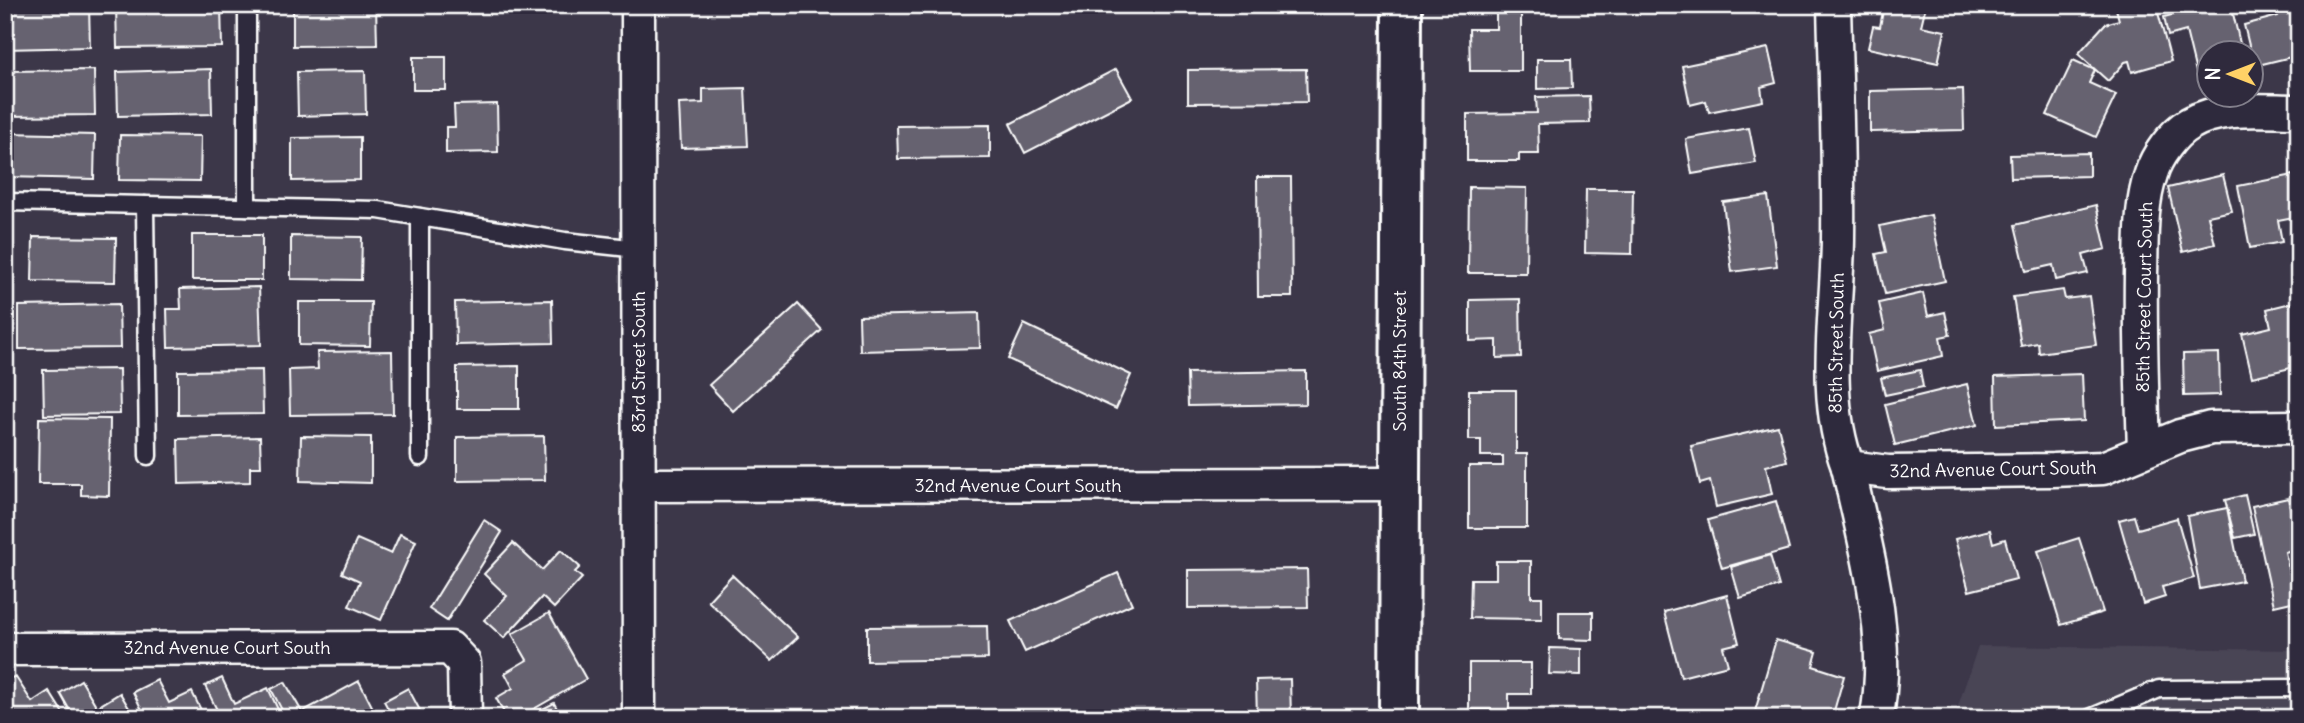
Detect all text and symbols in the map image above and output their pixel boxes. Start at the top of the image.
north arrow [2196,38,2266,108]
text: N [2201,67,2225,81]
street label: 85th Street Court South [2131,201,2157,393]
street label: 85th Street South [1823,272,1849,414]
street label: 83rd Street South [627,291,650,433]
street label: South 84th Street [1388,291,1411,431]
street label: 32nd Avenue Court South [1889,456,2097,482]
street label: 32nd Avenue Court South [914,474,1122,497]
street label: 32nd Avenue Court South [123,636,331,659]

